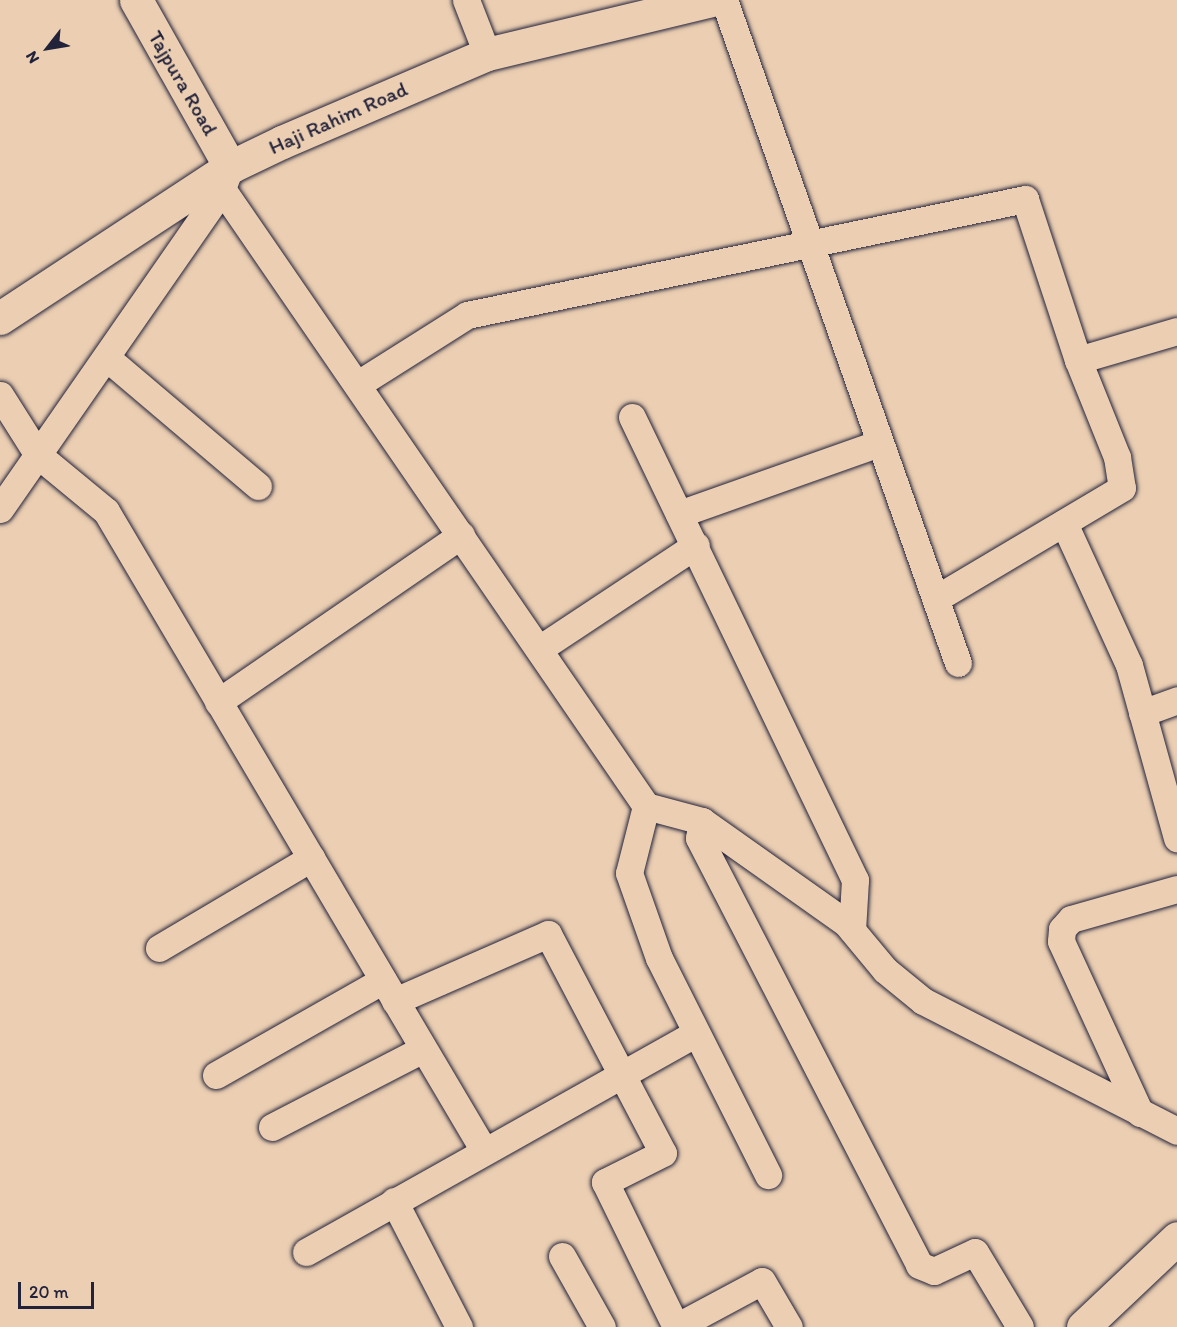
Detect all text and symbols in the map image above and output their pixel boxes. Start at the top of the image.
north arrow [18,18,78,78]
street label: Tajpura Road [143,26,223,140]
text: N [21,48,43,67]
street label: Haji Rahim Road [265,76,411,160]
scale bar [21,1270,98,1308]
text: 20 m [29,1281,69,1303]

